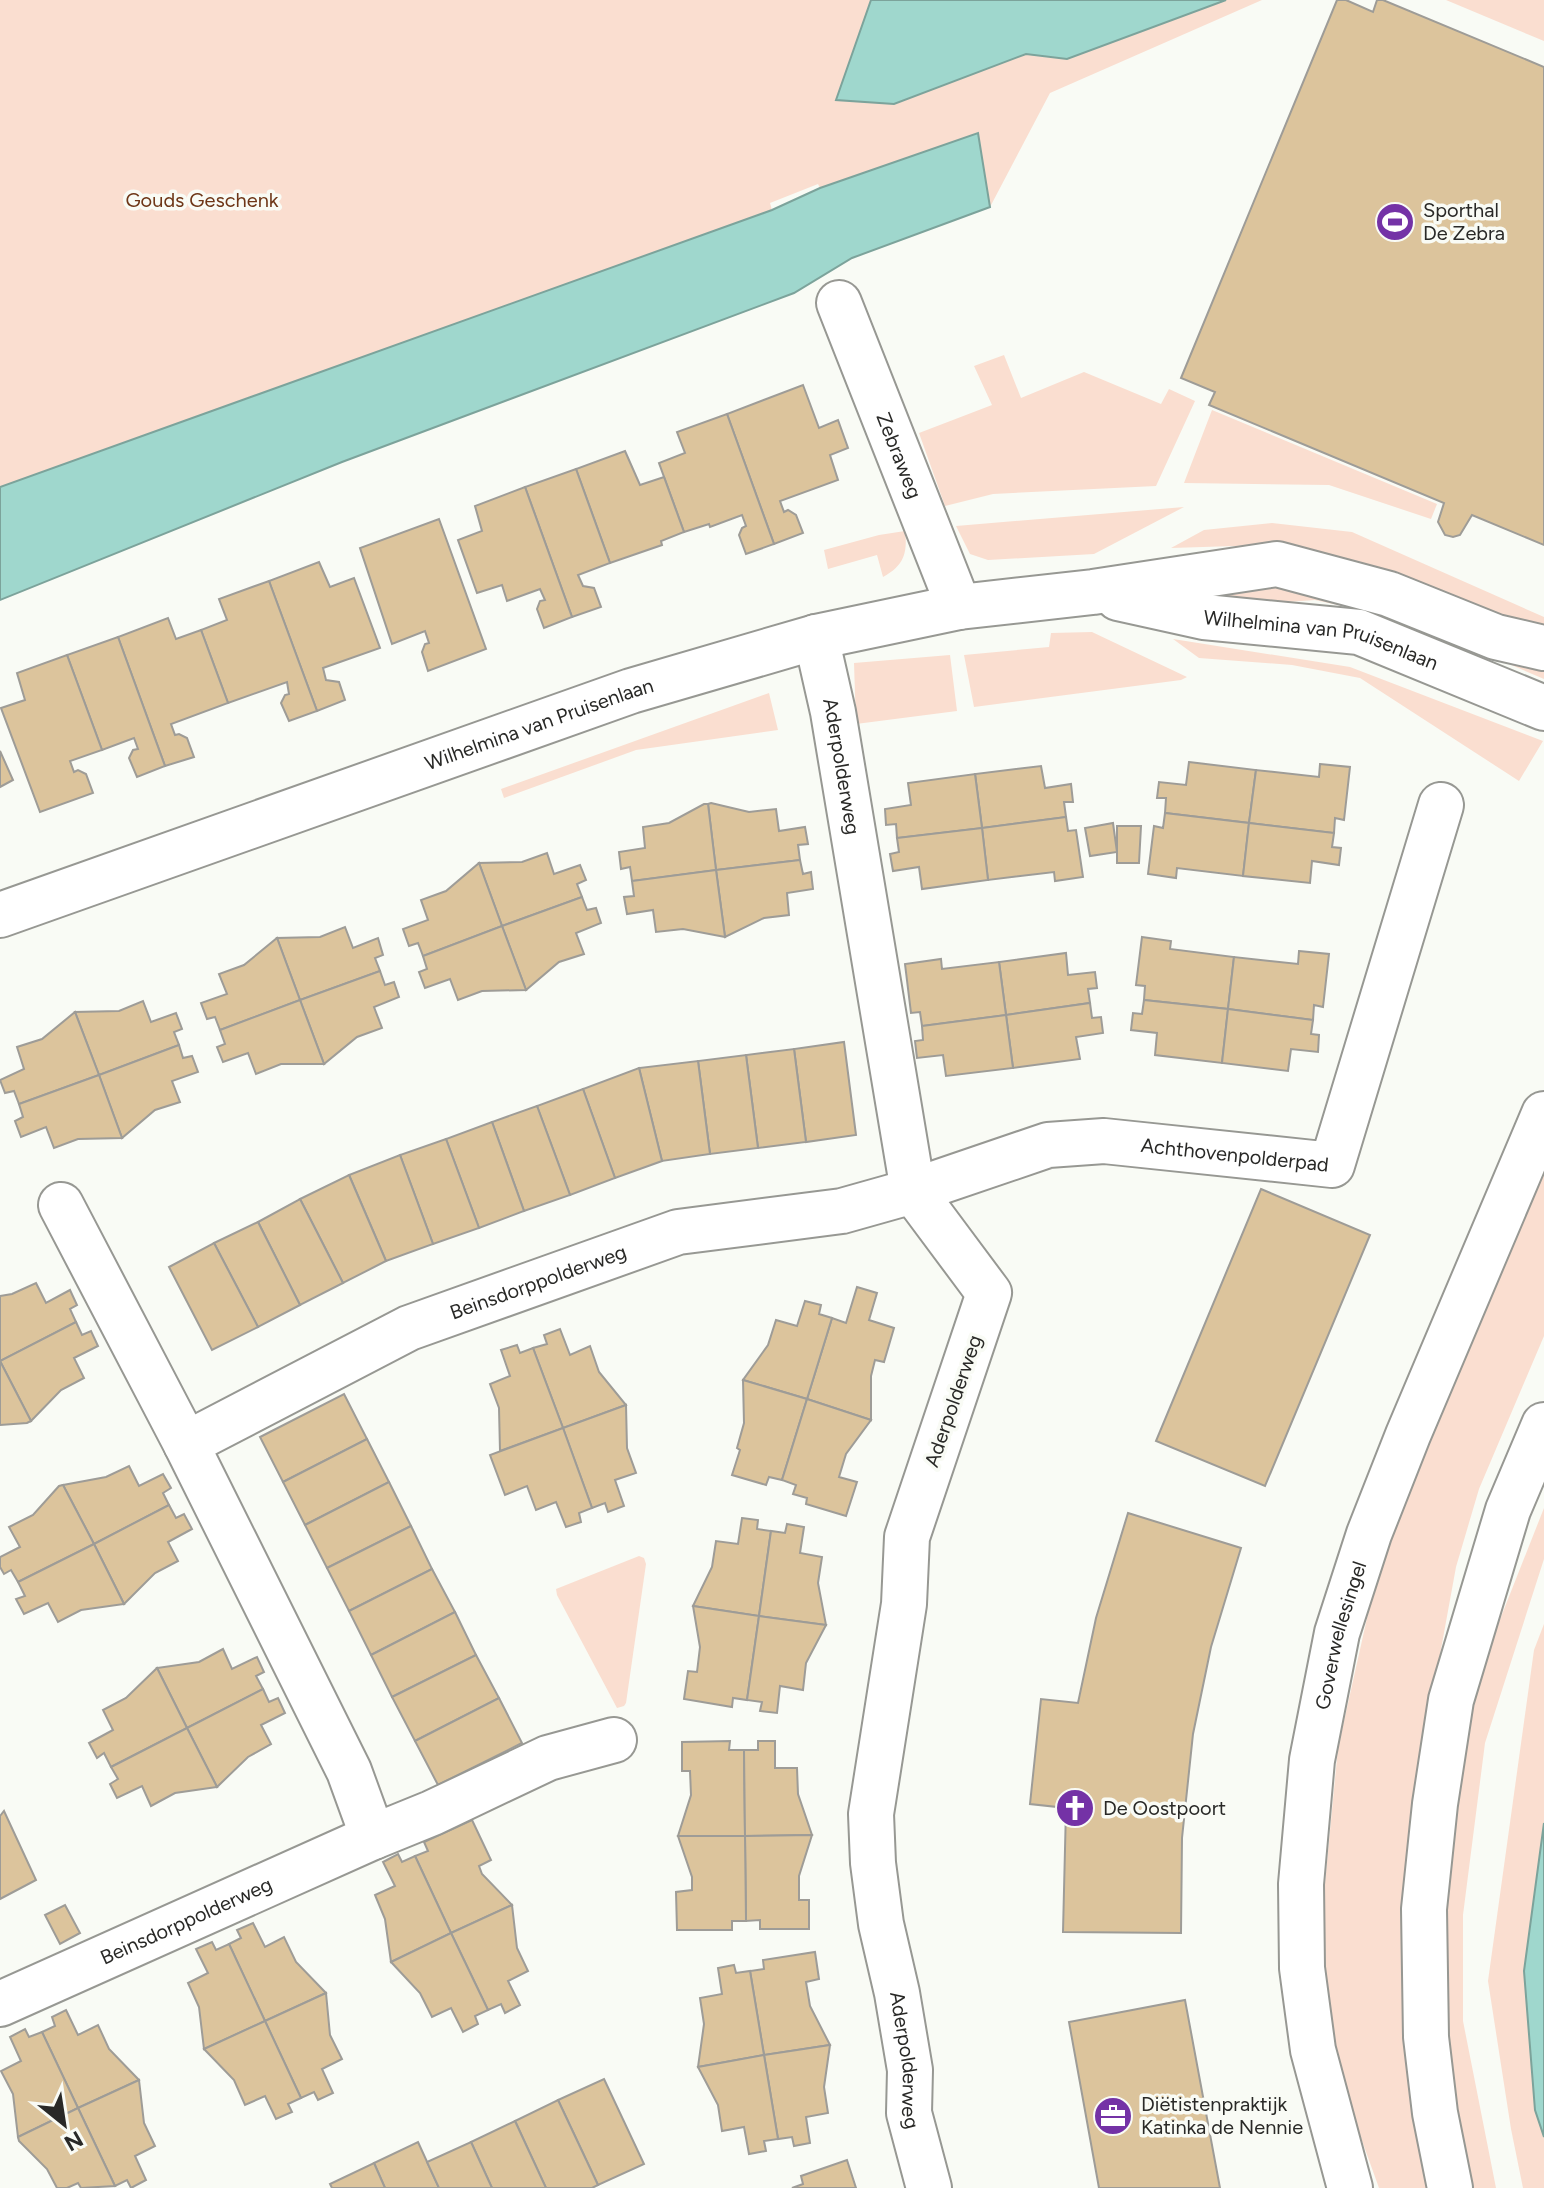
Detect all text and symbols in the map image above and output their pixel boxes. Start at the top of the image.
park label: Gouds Geschenk [125,188,279,212]
place label: Sporthal De Zebra [1423,198,1505,245]
sports icon: Sporthal De Zebra [1374,201,1416,243]
street label: Zebraweg [871,409,927,502]
street label: Wilhelmina van Pruisenlaan [1202,605,1442,675]
street label: Wilhelmina van Pruisenlaan [422,673,656,775]
street label: Aderpolderweg [818,696,865,836]
street label: Achthovenpolderpad [1140,1133,1330,1177]
street label: Beinsdorppolderweg [447,1239,630,1324]
street label: Aderpolderweg [919,1332,987,1470]
street label: Goverwellesingel [1310,1558,1371,1712]
church icon: De Oostpoort [1054,1787,1096,1829]
place label: De Oostpoort [1103,1796,1226,1820]
street label: Beinsdorppolderweg [97,1872,276,1970]
street label: Aderpolderweg [885,1990,925,2131]
north arrow [24,2084,104,2164]
place label: Diëtistenpraktijk Katinka de Nennie [1141,2092,1303,2139]
office icon: Diëtistenpraktijk Katinka de Nennie [1092,2095,1134,2137]
text: N [60,2125,88,2157]

